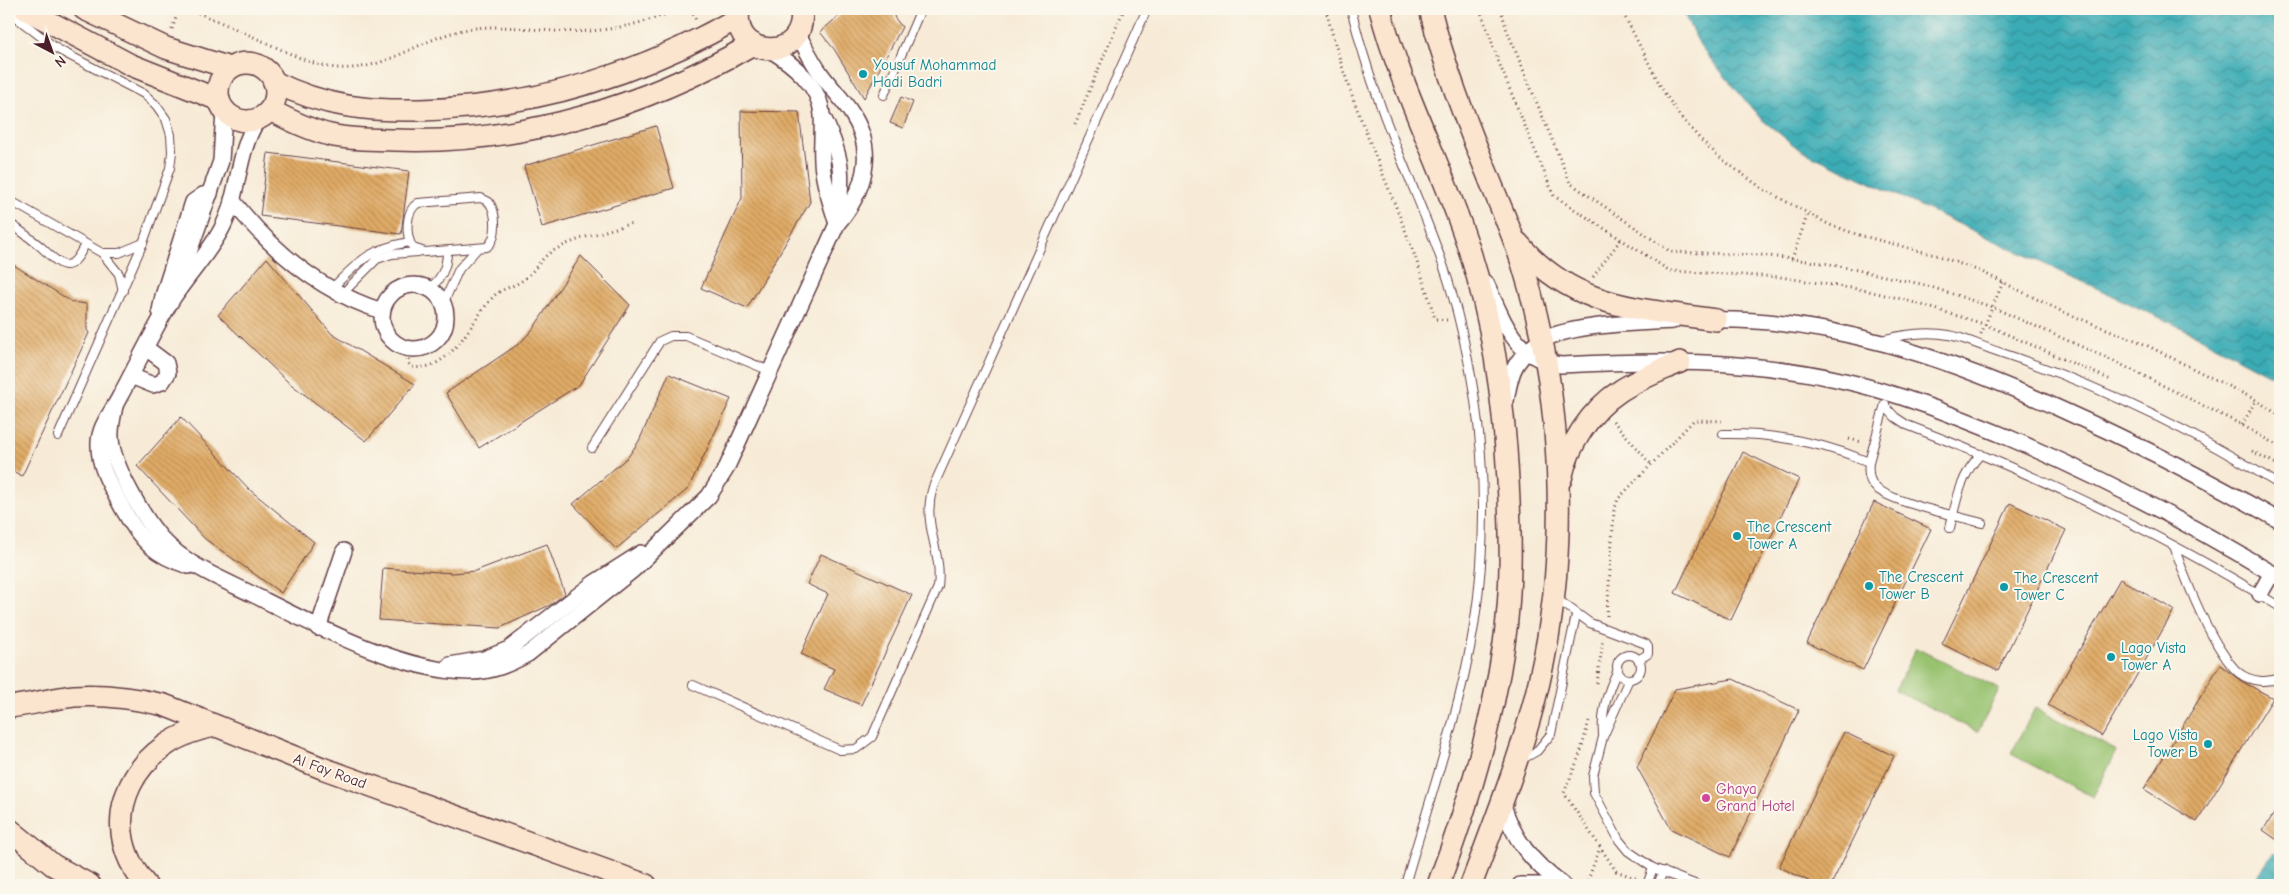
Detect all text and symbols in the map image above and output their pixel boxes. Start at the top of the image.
north arrow [28,28,78,78]
text: N [51,52,69,71]
place label: Yousuf Mohammad Hadi Badri [873,56,997,91]
marker: Yousuf Mohammad Hadi Badri [857,68,869,80]
place label: The Crescent Tower A [1747,518,1832,553]
marker: The Crescent Tower A [1731,530,1743,542]
place label: The Crescent Tower B [1879,568,1964,603]
place label: The Crescent Tower C [2014,569,2099,604]
marker: The Crescent Tower B [1863,580,1875,592]
marker: The Crescent Tower C [1998,581,2010,593]
place label: Lago Vista Tower A [2121,639,2186,674]
marker: Lago Vista Tower A [2105,651,2117,663]
place label: Lago Vista Tower B [2133,726,2198,761]
marker: Lago Vista Tower B [2202,738,2214,750]
street label: Al Fay Road [291,749,369,793]
place label: Ghaya Grand Hotel [1716,780,1795,815]
marker: Ghaya Grand Hotel [1700,792,1712,804]

